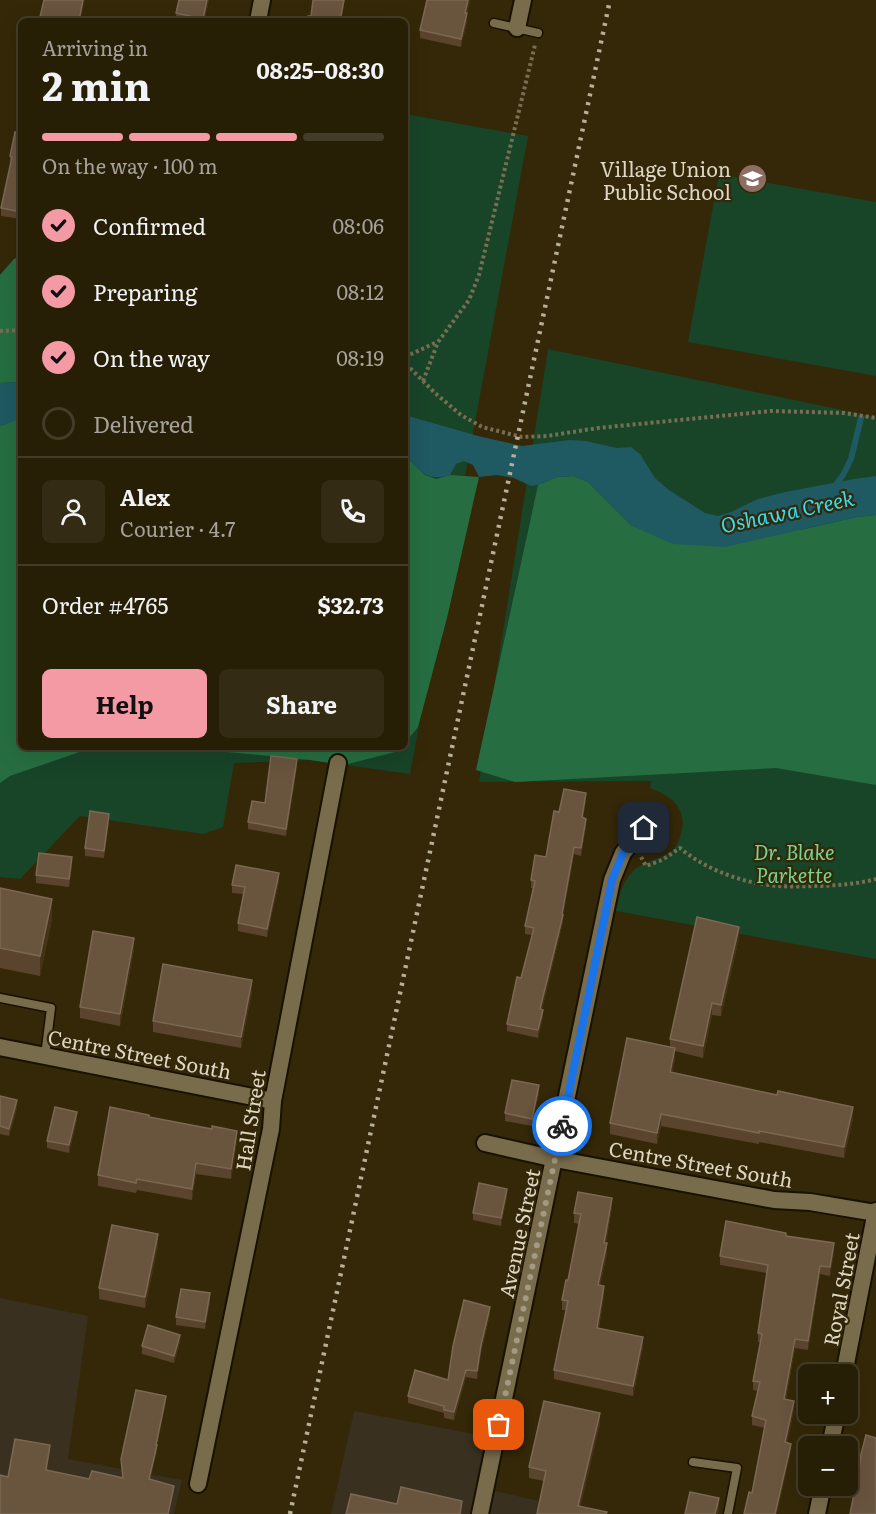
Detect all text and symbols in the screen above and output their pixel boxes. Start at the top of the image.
text: Arriving in [42,32,148,62]
text: 08:25–08:30 [256,53,384,86]
text: 2 min [42,55,151,113]
text: On the way · 100 m [42,150,218,180]
place label: Village Union Public School [600,153,731,206]
school or university icon: Village Union Public School [736,163,768,195]
icon: check [42,209,75,242]
text: Confirmed [93,209,206,242]
text: 08:06 [332,210,384,240]
icon: check [42,275,75,308]
text: Preparing [93,275,197,308]
text: 08:12 [336,276,384,306]
icon: check [42,341,75,374]
text: On the way [93,341,210,374]
text: 08:19 [336,342,384,372]
text: Delivered [93,407,194,440]
button: person [42,480,105,543]
text: Alex [120,480,170,513]
button: phone [321,480,384,543]
water label: Oshawa Creek [717,481,857,539]
text: Courier · 4.7 [120,513,235,543]
text: Order #4765 [42,588,168,621]
text: $32.73 [318,588,384,621]
button: Help [42,669,207,738]
button: Share [219,669,384,738]
pin [618,802,669,853]
icon: home [627,811,660,844]
park label: Dr. Blake Parkette [754,836,834,889]
street label: Centre Street South [46,1020,234,1086]
street label: Hall Street [226,1067,272,1173]
courier [532,1096,592,1156]
icon: bike [546,1110,579,1143]
street label: Centre Street South [607,1132,795,1194]
street label: Avenue Street [490,1166,546,1300]
street label: Royal Street [814,1230,866,1348]
map controls [798,1364,858,1496]
button: + [798,1364,858,1424]
pin [473,1399,524,1450]
icon: bag [482,1408,515,1441]
button: − [798,1436,858,1496]

